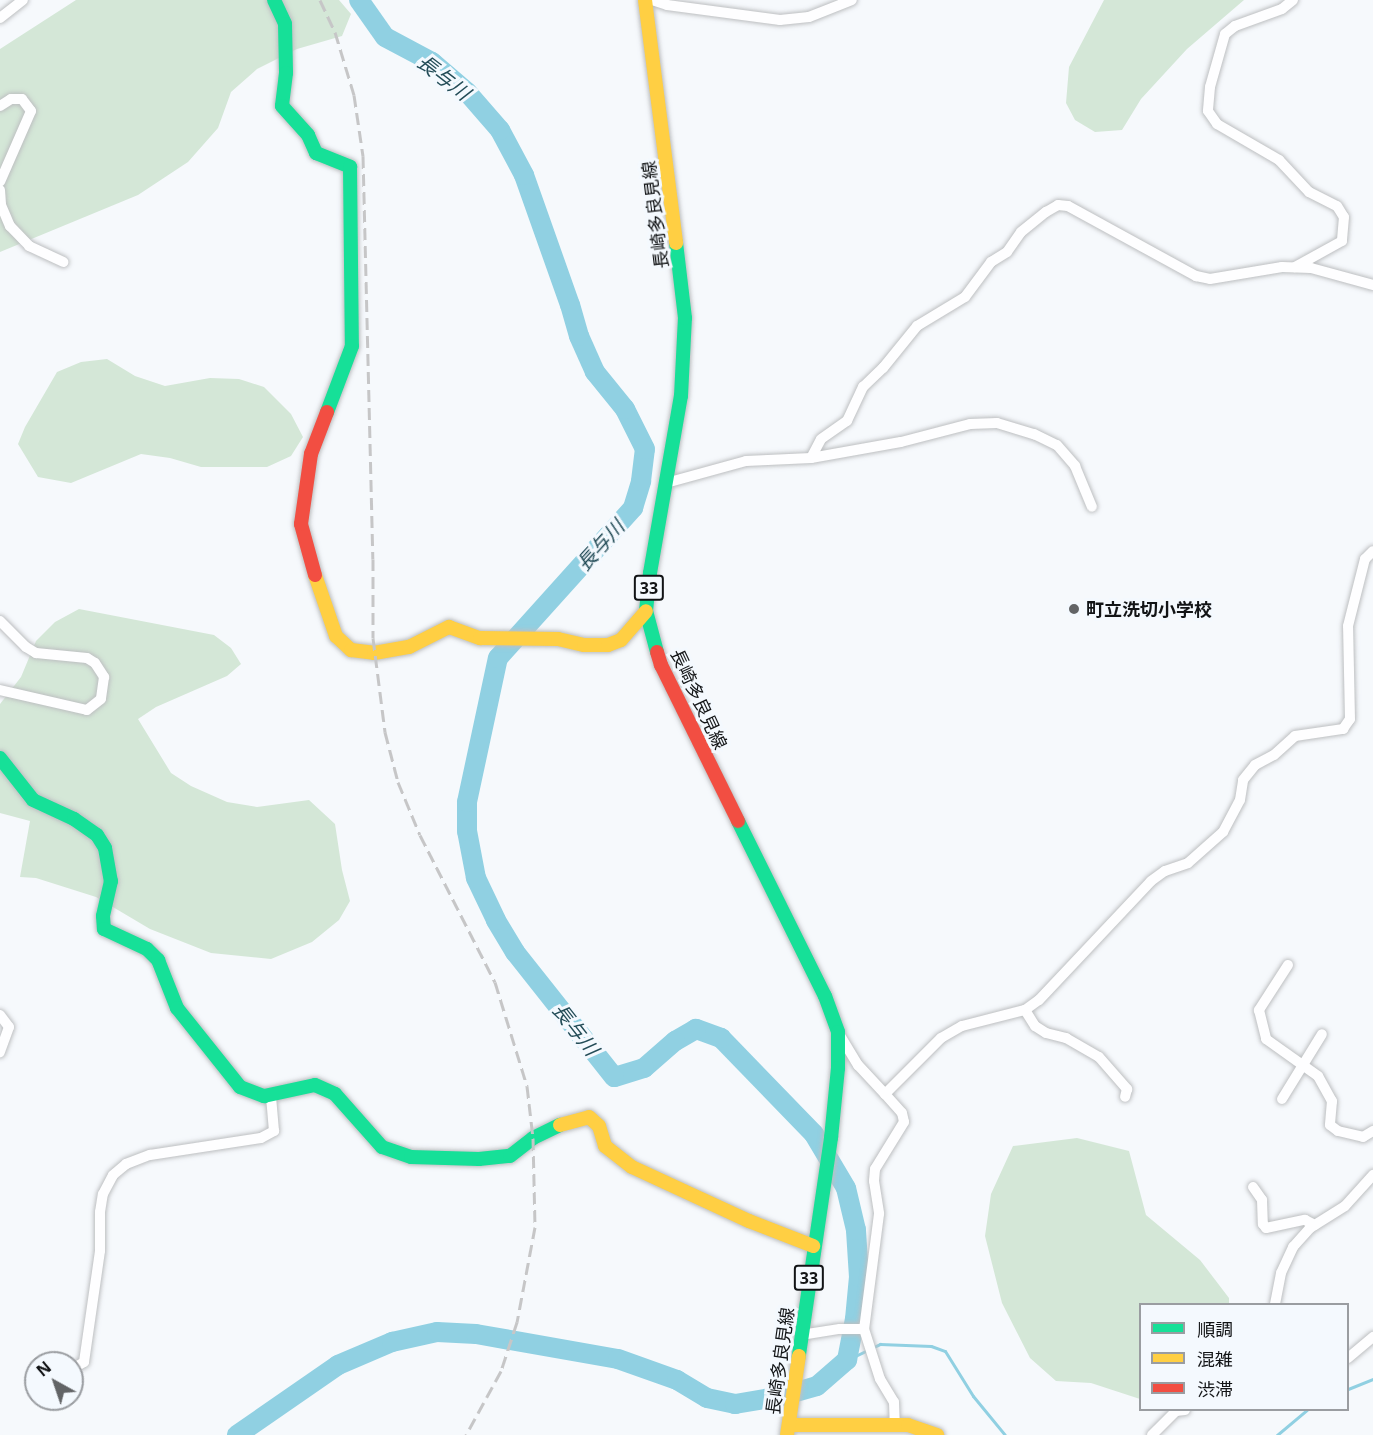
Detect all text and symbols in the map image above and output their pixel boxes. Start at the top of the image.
water label: 長与川 [413,49,475,105]
street label: 長崎多良見線 [638,160,672,270]
water label: 長与川 [571,515,629,575]
road number: 33 [632,575,666,601]
place label: 町立洗切小学校 [1086,598,1212,620]
marker: 町立洗切小学校 [1067,602,1081,616]
street label: 長崎多良見線 [666,645,732,753]
water label: 長与川 [548,998,604,1060]
road number: 33 [792,1265,826,1291]
legend [1139,1303,1349,1411]
street label: 長崎多良見線 [762,1306,798,1416]
text: 順調 [1197,1317,1233,1341]
text: 混雑 [1197,1347,1233,1371]
north arrow [24,1351,84,1411]
text: N [32,1356,56,1381]
text: 渋滞 [1197,1377,1233,1401]

